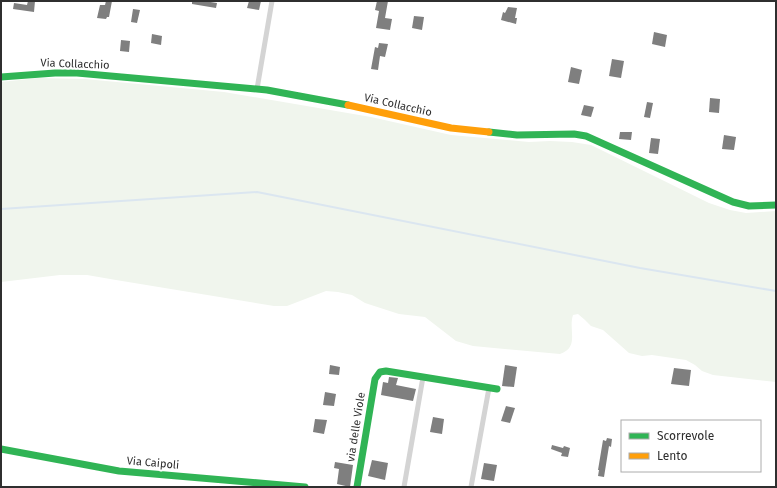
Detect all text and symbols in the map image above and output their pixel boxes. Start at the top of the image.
street label: Via Collacchio [40,56,110,72]
street label: Via Collacchio [363,91,433,119]
street label: via delle Viole [344,391,368,463]
legend [621,420,761,472]
text: Scorrevole [657,429,714,443]
text: Lento [657,449,687,463]
street label: Via Caipoli [126,454,180,472]

